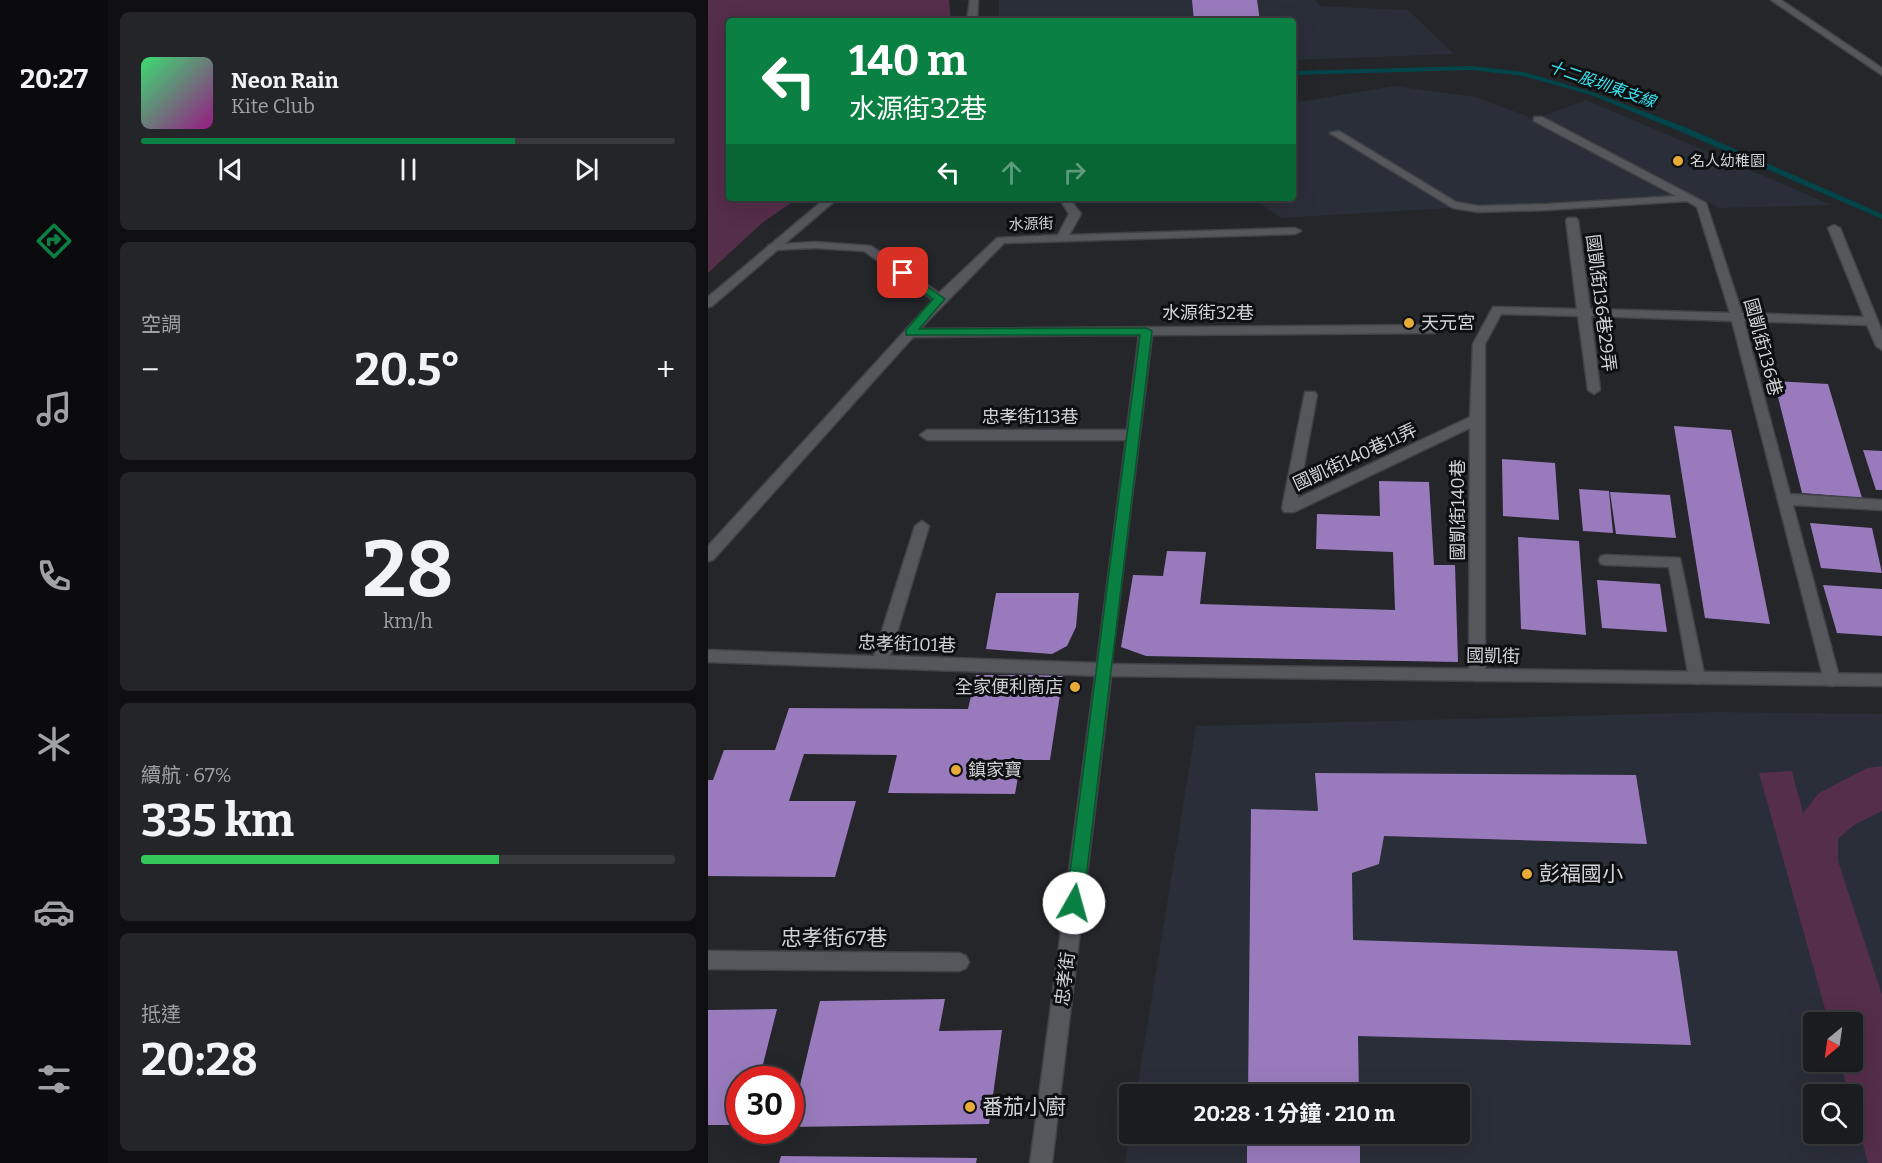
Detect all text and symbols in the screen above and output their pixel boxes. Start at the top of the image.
text: 140 m [849,36,967,86]
icon: left [750,42,828,120]
water label: 十二股圳東支線 [1546,57,1660,112]
text: 20:27 [20,63,88,95]
text: Neon Rain [231,67,339,94]
text: 水源街32巷 [849,93,987,125]
text: Kite Club [231,94,315,118]
place label: 名人幼稚園 [1690,152,1765,170]
icon: previous [214,153,247,186]
icon: pause [392,153,425,186]
icon: next [570,153,603,186]
marker: 名人幼稚園 [1671,154,1685,168]
icon: left [932,156,965,189]
icon: ahead [995,156,1028,189]
icon: right [1058,156,1091,189]
street label: 水源街 [1008,214,1054,234]
icon: directions [33,220,75,262]
street label: 國凱街136巷29弄 [1582,233,1620,373]
pin [877,247,928,298]
icon: arrive [886,256,919,289]
street label: 國凱街136巷 [1739,296,1787,398]
street label: 水源街32巷 [1162,302,1254,324]
text: 空調 [141,312,181,336]
place label: 天元宮 [1421,312,1475,334]
marker: 天元宮 [1402,316,1416,330]
text: 20.5° [355,343,461,397]
text: − [141,350,159,390]
text: + [656,350,675,390]
icon: music [33,388,75,430]
street label: 忠孝街113巷 [982,406,1078,428]
street label: 國凱街140巷11弄 [1290,419,1420,495]
street label: 國凱街140巷 [1447,459,1469,561]
text: 28 [363,523,453,617]
icon: phone [33,555,75,597]
text: km/h [383,609,433,633]
street label: 忠孝街101巷 [858,631,956,657]
street label: 國凱街 [1466,645,1520,667]
place label: 全家便利商店 [955,676,1063,698]
marker: 全家便利商店 [1068,680,1082,694]
icon: climate [33,723,75,765]
place label: 鎮家寶 [968,759,1022,781]
text: 續航 · 67% [141,763,232,787]
marker: 鎮家寶 [949,763,963,777]
text: 335 km [141,794,294,848]
place label: 彭福國小 [1539,861,1623,887]
marker: 彭福國小 [1520,867,1534,881]
position arrow [1042,871,1106,935]
icon: car [33,891,75,933]
street label: 忠孝街67巷 [781,925,887,951]
street label: 忠孝街 [1051,951,1079,1007]
text: 抵達 [141,1002,181,1026]
north arrow [1803,1012,1863,1072]
map controls [1803,1012,1863,1144]
text: 20:28 [141,1033,258,1087]
icon: filters [33,1058,75,1100]
speed limit sign: 30 [726,1066,804,1144]
button: search [1803,1084,1863,1144]
place label: 番茄小廚 [982,1094,1066,1120]
marker: 番茄小廚 [963,1100,977,1114]
text: 20:28 · 1 分鐘 · 210 m [1194,1100,1395,1127]

